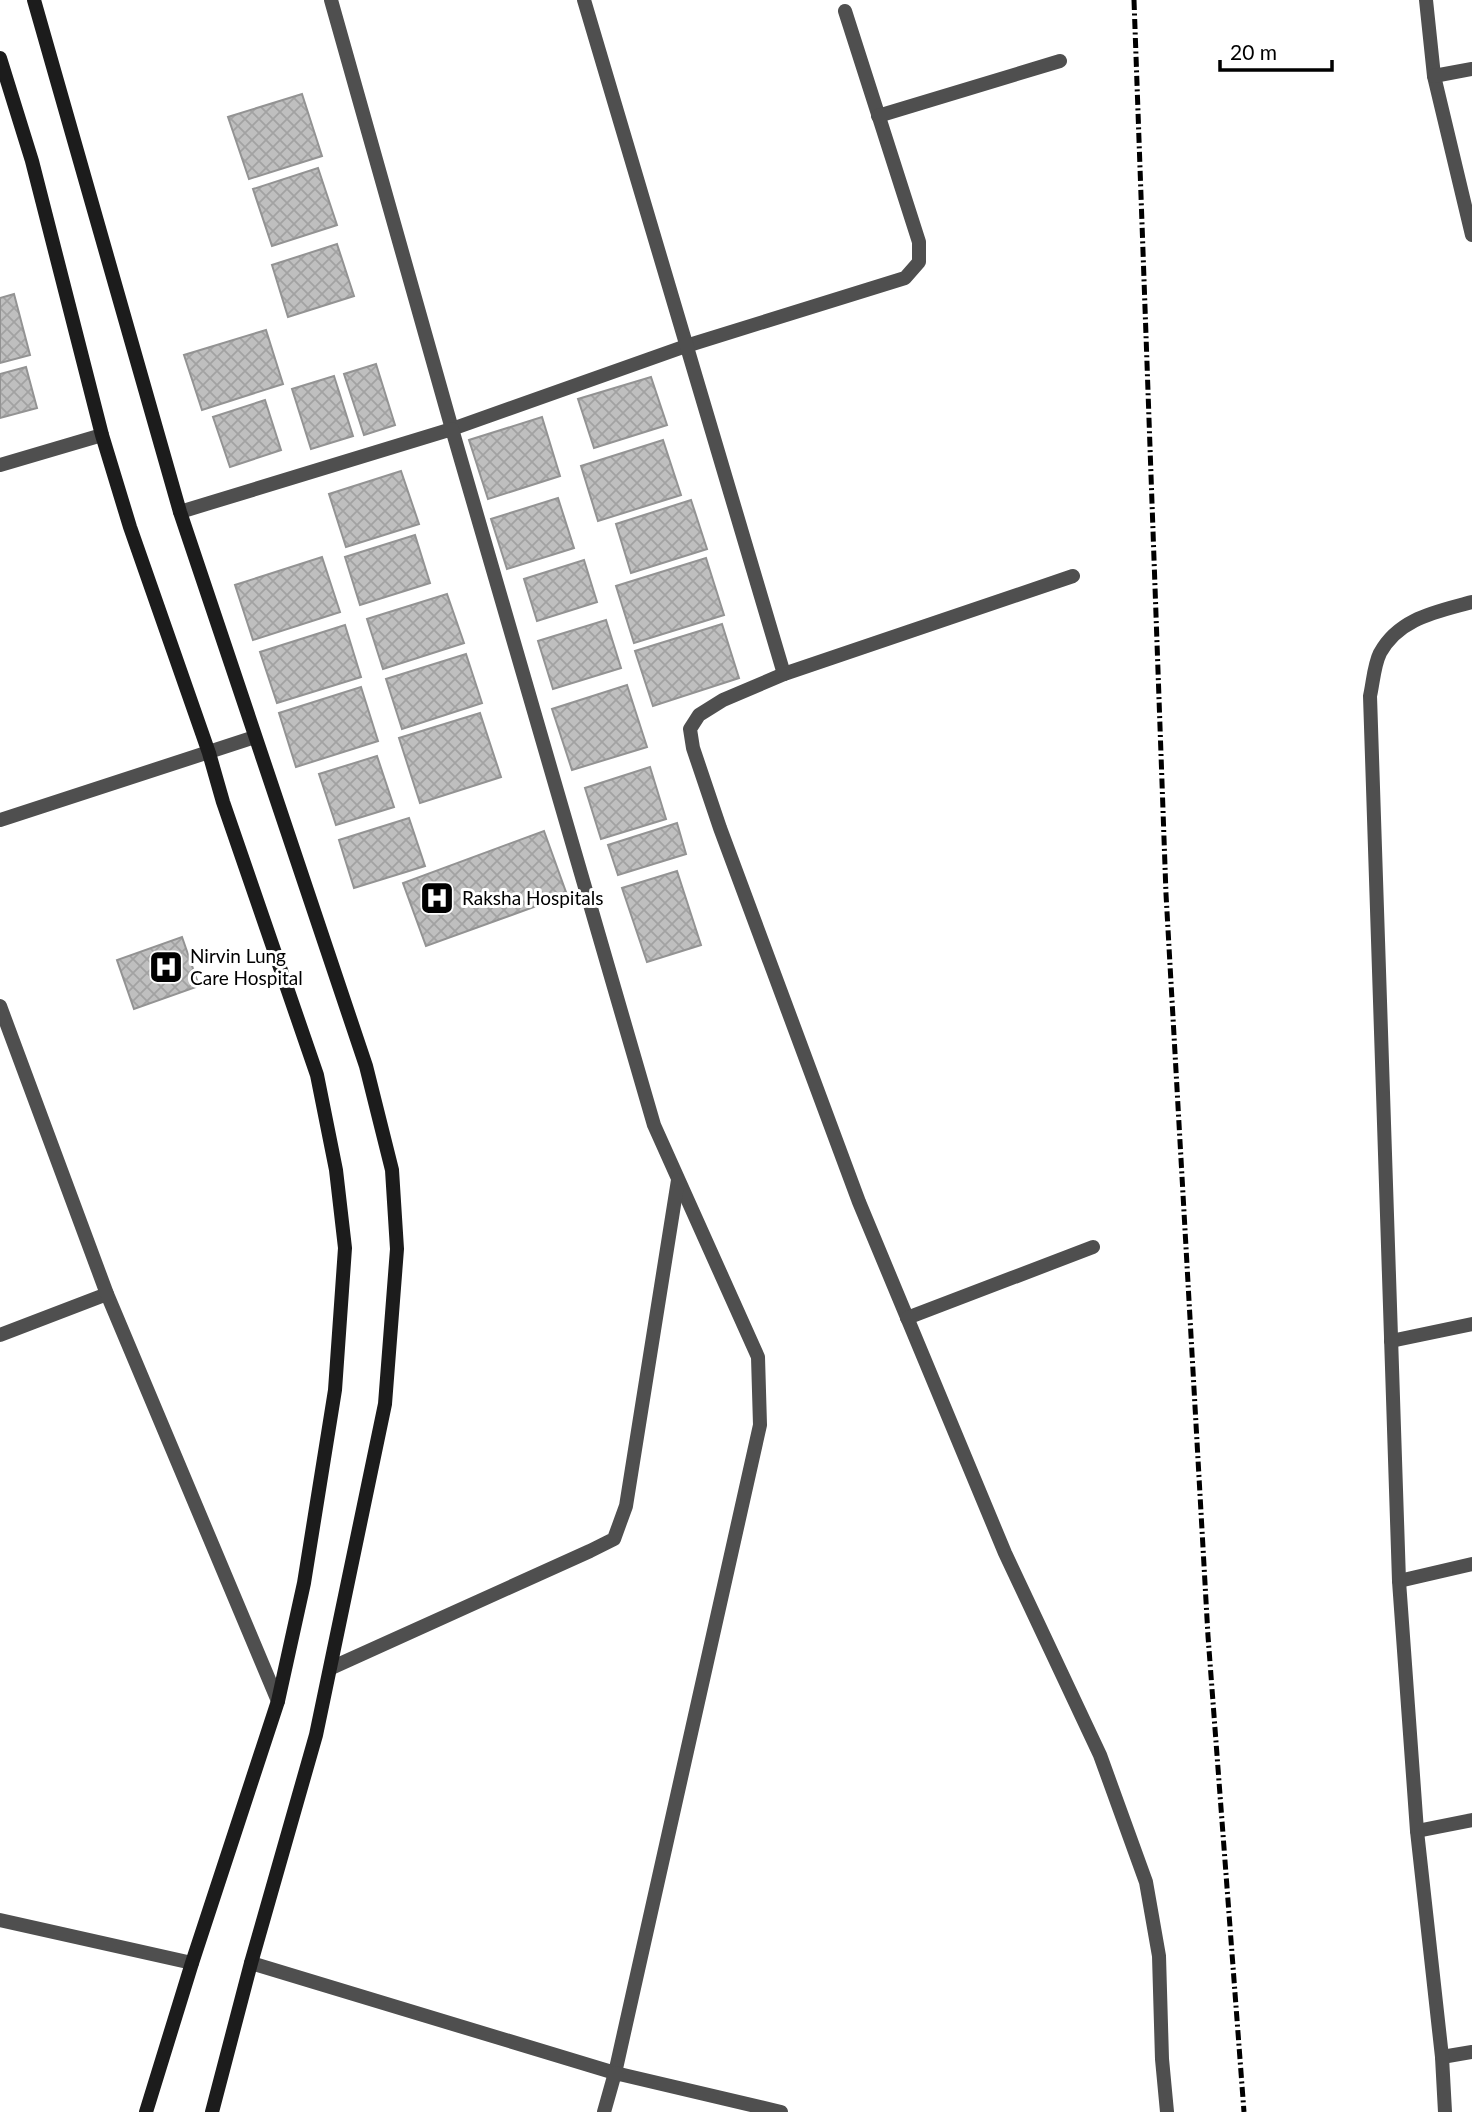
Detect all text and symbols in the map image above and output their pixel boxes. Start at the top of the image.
scale bar [1220,28,1332,72]
text: 20 m [1230,39,1277,64]
hospital icon: Raksha Hospitals [418,879,456,917]
place label: Raksha Hospitals [462,886,603,909]
place label: Nirvin Lung Care Hospital [190,944,303,989]
hospital icon: Nirvin Lung Care Hospital [147,948,185,986]

